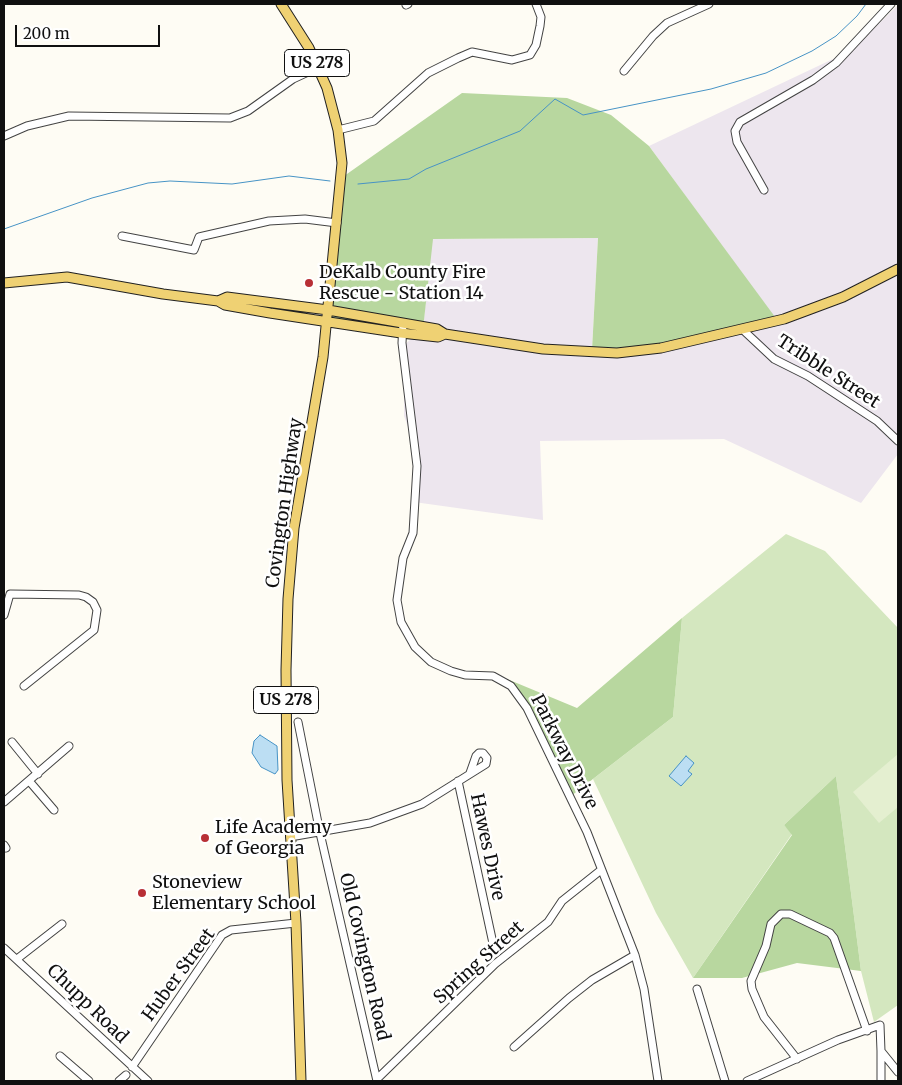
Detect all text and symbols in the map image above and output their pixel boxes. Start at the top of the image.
scale bar [18,15,162,47]
text: 200 m [23,24,70,43]
road number: US 278 [284,49,350,76]
place label: DeKalb County Fire Rescue - Station 14 [319,262,486,304]
marker: DeKalb County Fire Rescue - Station 14 [303,277,315,289]
street label: Tribble Street [773,331,883,413]
street label: Covington Highway [262,417,308,589]
road number: US 278 [254,686,318,714]
street label: Parkway Drive [526,691,602,813]
street label: Hawes Drive [465,792,509,902]
place label: Life Academy of Georgia [215,817,332,860]
marker: Life Academy of Georgia [199,832,211,844]
street label: Old Covington Road [334,871,394,1043]
place label: Stoneview Elementary School [152,872,316,914]
marker: Stoneview Elementary School [136,887,148,899]
street label: Spring Street [429,917,529,1009]
street label: Huber Street [138,924,220,1026]
street label: Chupp Road [42,960,132,1048]

